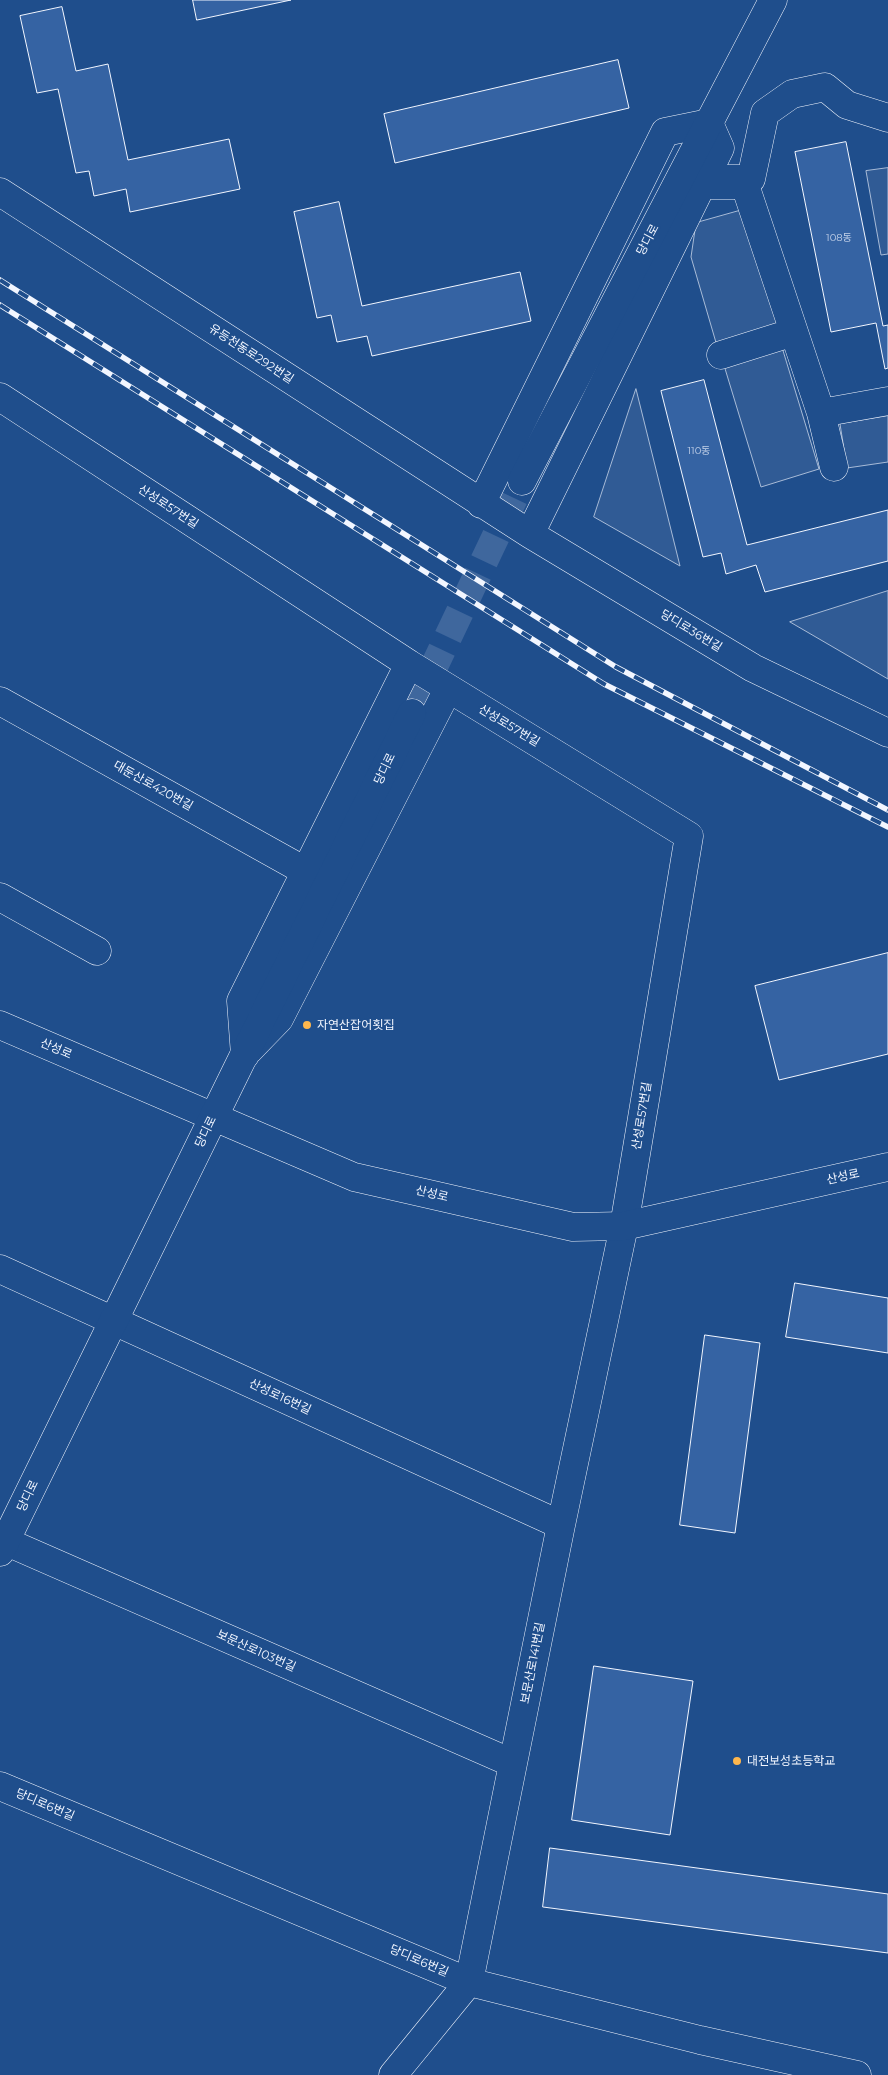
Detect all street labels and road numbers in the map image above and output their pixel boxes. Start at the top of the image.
street label: 당디로 [634,222,662,258]
street label: 유등천동로292번길 [206,321,296,387]
street label: 산성로57번길 [135,482,201,532]
street label: 당디로36번길 [658,607,724,655]
street label: 산성로57번길 [476,702,542,750]
street label: 당디로 [371,751,399,787]
street label: 대둔산로420번길 [111,758,195,814]
street label: 산성로 [38,1036,74,1062]
street label: 산성로57번길 [629,1081,655,1151]
street label: 당디로 [192,1114,220,1150]
street label: 산성로 [825,1167,861,1187]
street label: 산성로 [414,1183,450,1205]
street label: 산성로16번길 [247,1376,313,1418]
street label: 당디로 [14,1478,42,1514]
street label: 보문산로141번길 [518,1621,548,1705]
street label: 보문산로103번길 [214,1627,298,1675]
street label: 당디로6번길 [13,1786,77,1824]
street label: 당디로6번길 [387,1942,451,1980]

